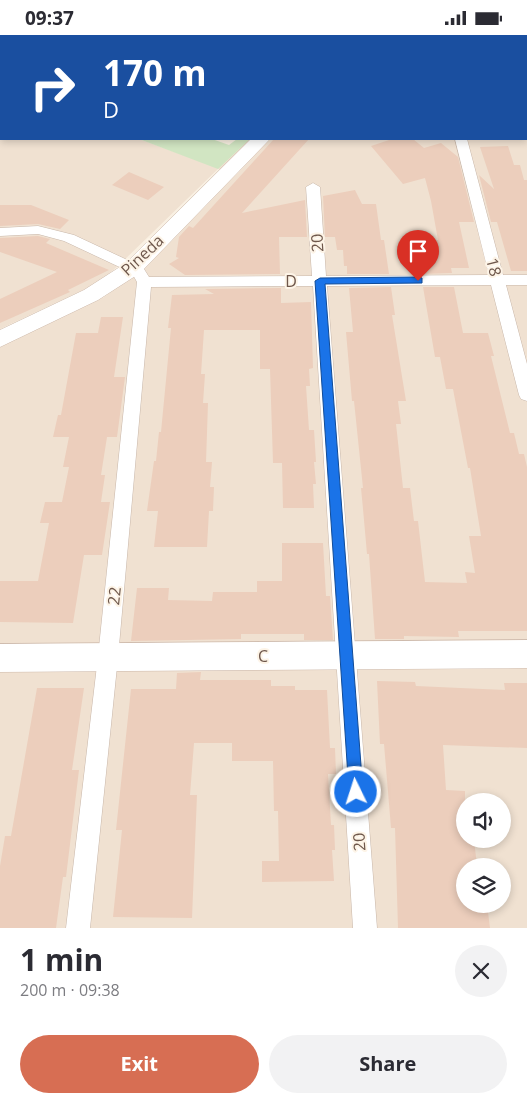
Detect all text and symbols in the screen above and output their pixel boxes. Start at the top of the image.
text: 09:37 [25,5,74,31]
text: 170 m [103,49,207,96]
icon: right [20,55,85,120]
text: D [103,94,119,124]
street label: Pineda [116,230,168,280]
pin [397,230,439,281]
street label: 20 [305,233,329,253]
icon: arrive [404,237,432,265]
street label: 18 [481,255,507,279]
street label: D [285,270,297,292]
street label: 22 [102,586,126,606]
street label: C [258,645,268,667]
position arrow [329,765,381,817]
map controls [456,793,511,913]
button: sound [456,793,511,848]
street label: 20 [347,832,371,852]
button: layers [456,858,511,913]
text: 1 min [20,939,103,980]
button: close [455,945,507,997]
text: 200 m · 09:38 [20,979,120,1001]
button: Exit [20,1035,259,1093]
button: Share [269,1035,507,1093]

